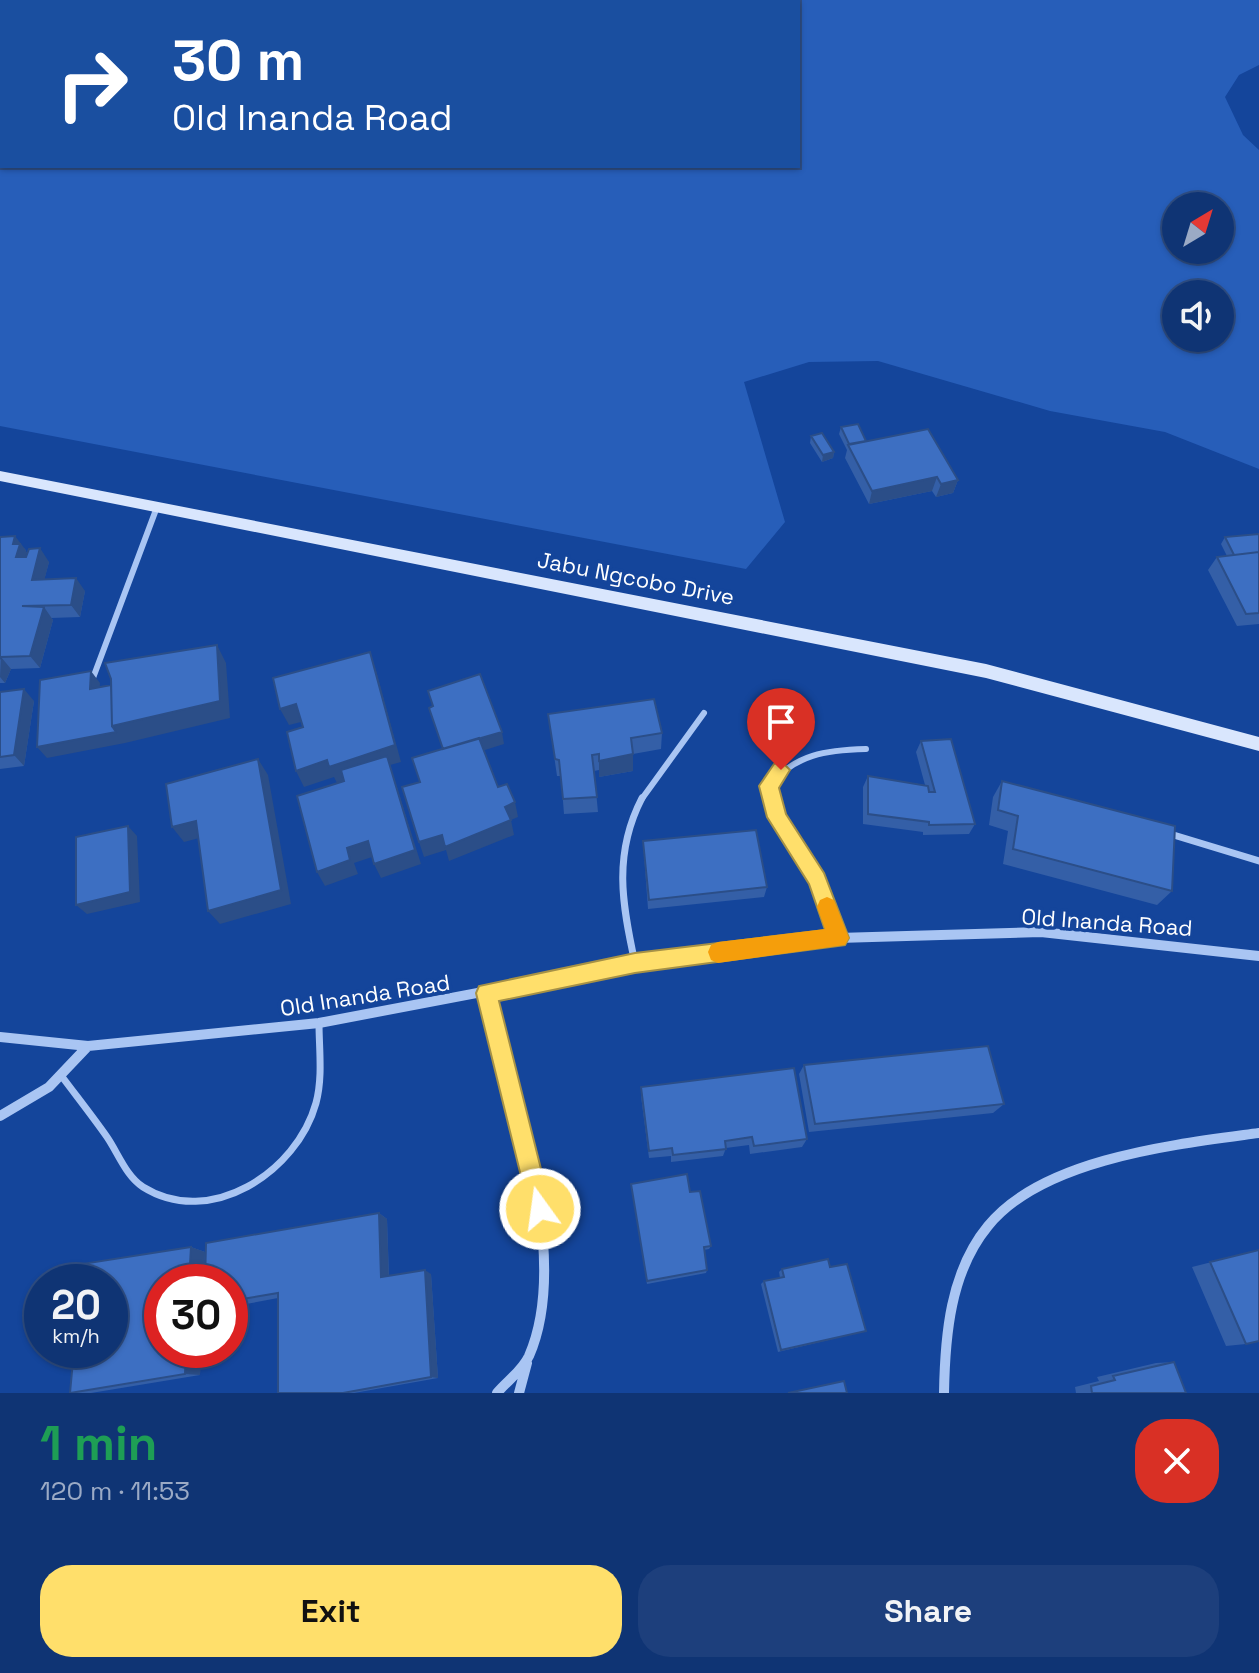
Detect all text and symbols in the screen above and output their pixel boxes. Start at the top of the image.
text: 30 m [172,25,304,96]
icon: right [40,32,144,136]
text: Old Inanda Road [172,95,452,141]
north arrow [1162,192,1234,264]
map controls [1162,192,1234,352]
button: sound [1162,280,1234,352]
street label: Jabu Ngcobo Drive [535,545,737,611]
pin [747,688,815,770]
icon: arrive [759,700,803,744]
street label: Old Inanda Road [1021,902,1193,942]
street label: Old Inanda Road [278,968,452,1022]
position arrow [498,1167,582,1251]
speed limit sign: 30 [144,1264,248,1368]
text: 20 [51,1280,101,1331]
text: km/h [52,1323,100,1349]
text: 1 min [40,1413,157,1474]
button: close [1135,1419,1219,1503]
text: 120 m · 11:53 [40,1474,190,1508]
button: Exit [40,1565,622,1657]
button: Share [638,1565,1219,1657]

